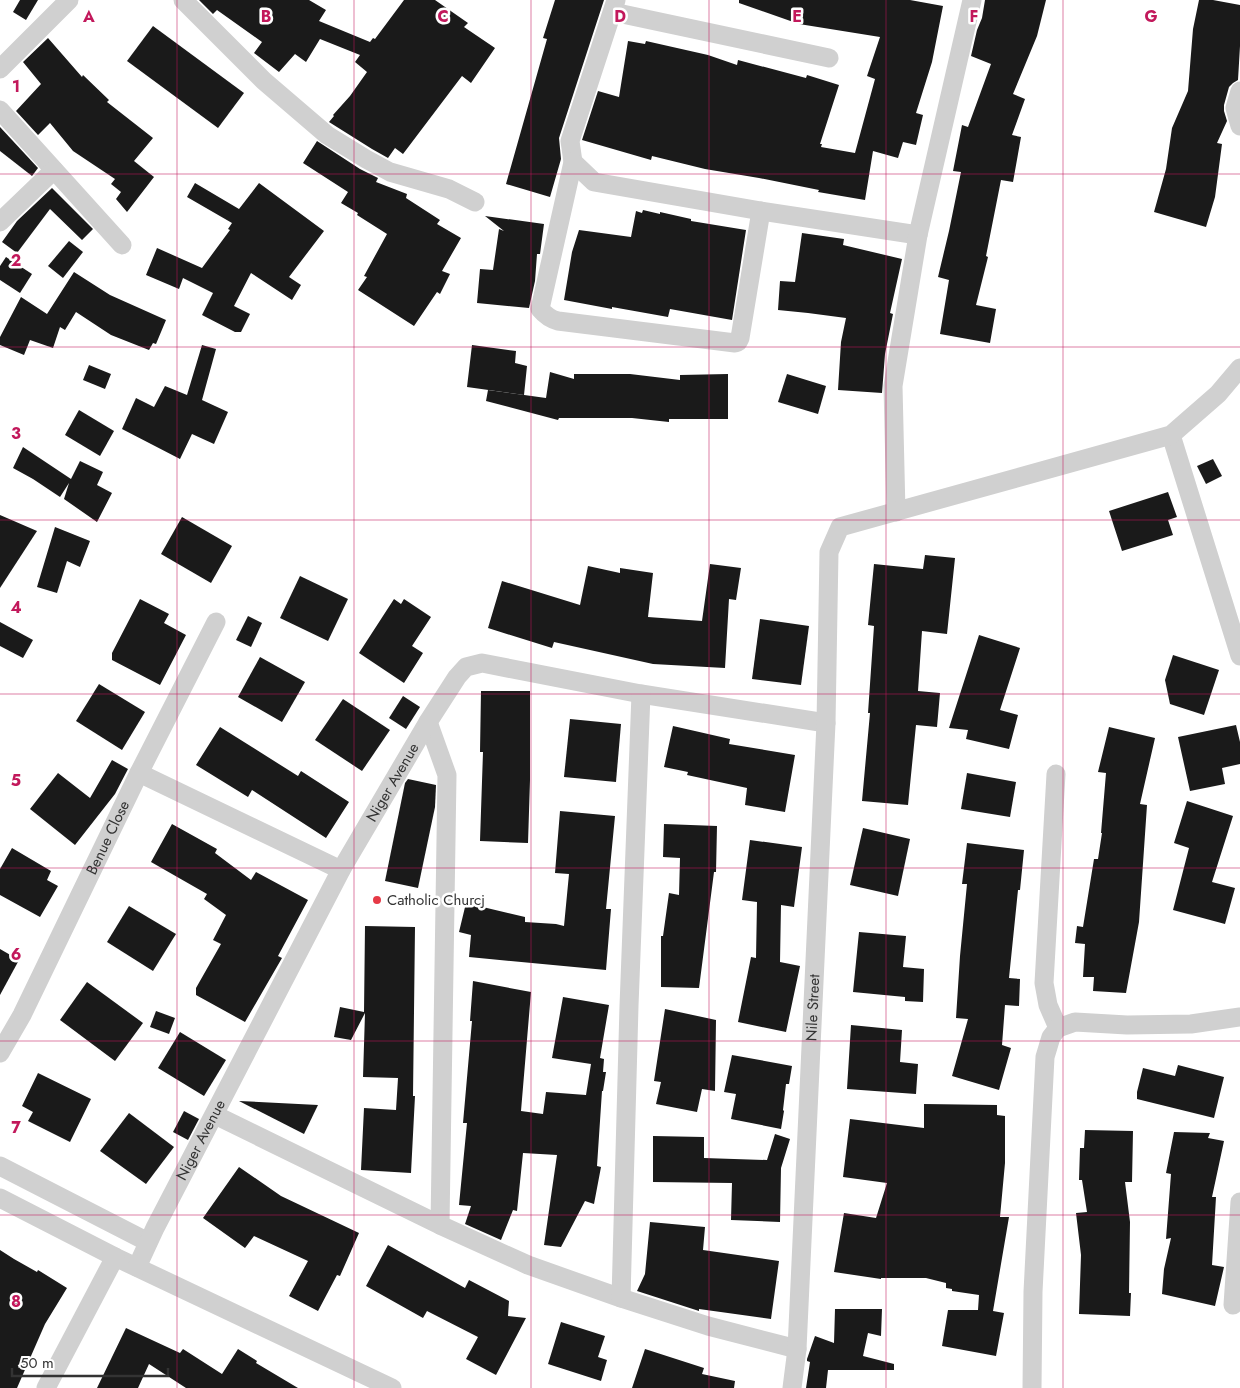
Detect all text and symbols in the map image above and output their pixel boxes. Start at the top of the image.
text: A [82,5,95,28]
text: B [261,5,271,28]
text: C [437,5,449,28]
text: D [614,5,626,28]
text: E [792,5,802,28]
text: F [970,5,978,28]
text: G [1144,5,1158,28]
text: 1 [12,75,20,98]
text: 2 [11,249,21,272]
text: 3 [11,422,21,445]
text: 4 [10,596,22,619]
street label: Niger Avenue [361,739,424,826]
text: 5 [11,769,21,792]
street label: Benue Close [81,797,135,878]
place label: Catholic Churcj [387,889,485,911]
marker: Catholic Churcj [371,894,383,906]
text: 6 [11,943,21,966]
street label: Nile Street [800,973,825,1042]
street label: Niger Avenue [171,1096,231,1184]
text: 7 [11,1116,21,1139]
text: 8 [11,1290,21,1313]
scale bar [12,1346,169,1378]
text: 50 m [20,1352,54,1374]

